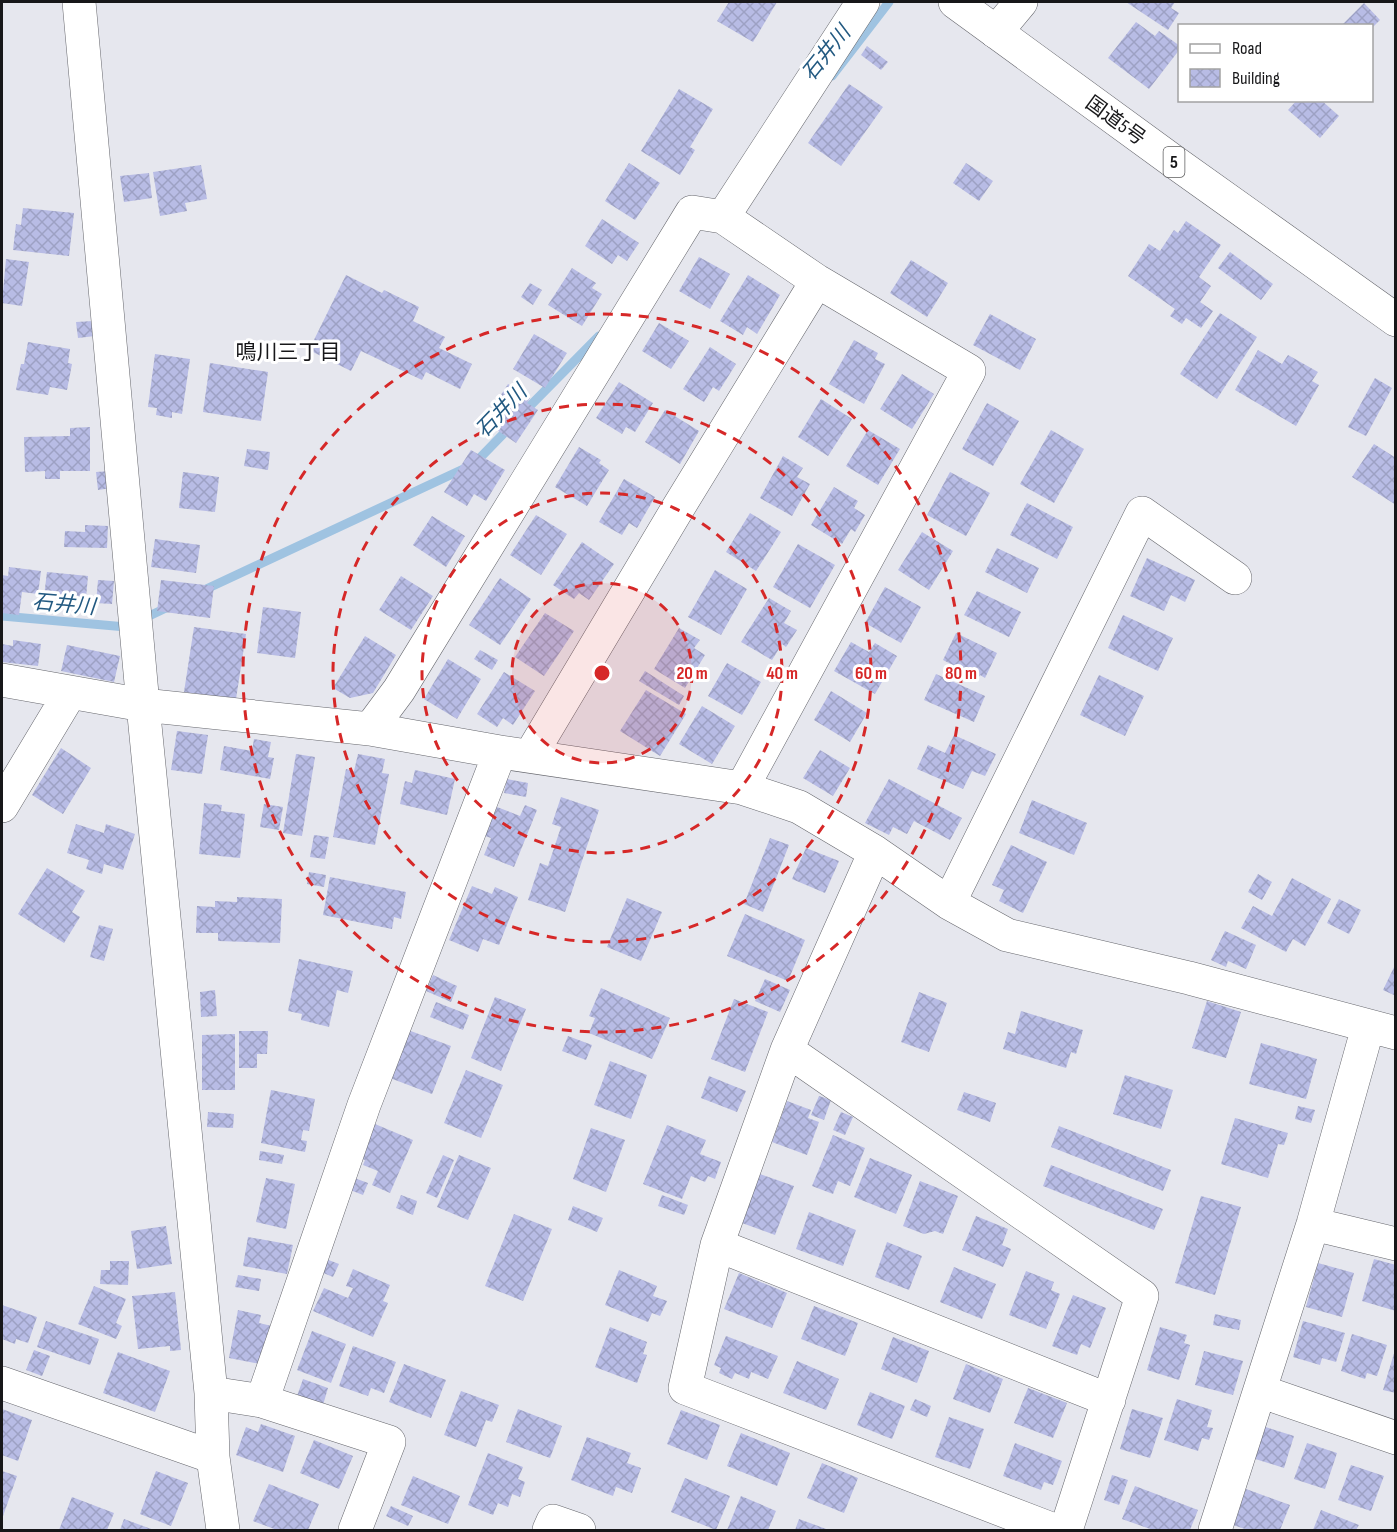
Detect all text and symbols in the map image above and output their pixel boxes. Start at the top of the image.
water label: 石井川 [797,19,857,86]
legend [1178,24,1373,102]
text: Road [1232,38,1262,59]
text: Building [1232,68,1280,89]
street label: 国道5号 [1081,91,1150,151]
road number: 5 [1164,147,1184,177]
district label: 鳴川三丁目 [236,340,341,365]
water label: 石井川 [470,379,534,443]
water label: 石井川 [31,589,98,620]
centre of rings [592,663,612,683]
text: 20 m [676,663,708,684]
text: 40 m [766,663,798,684]
text: 60 m [855,663,887,684]
text: 80 m [945,663,977,684]

